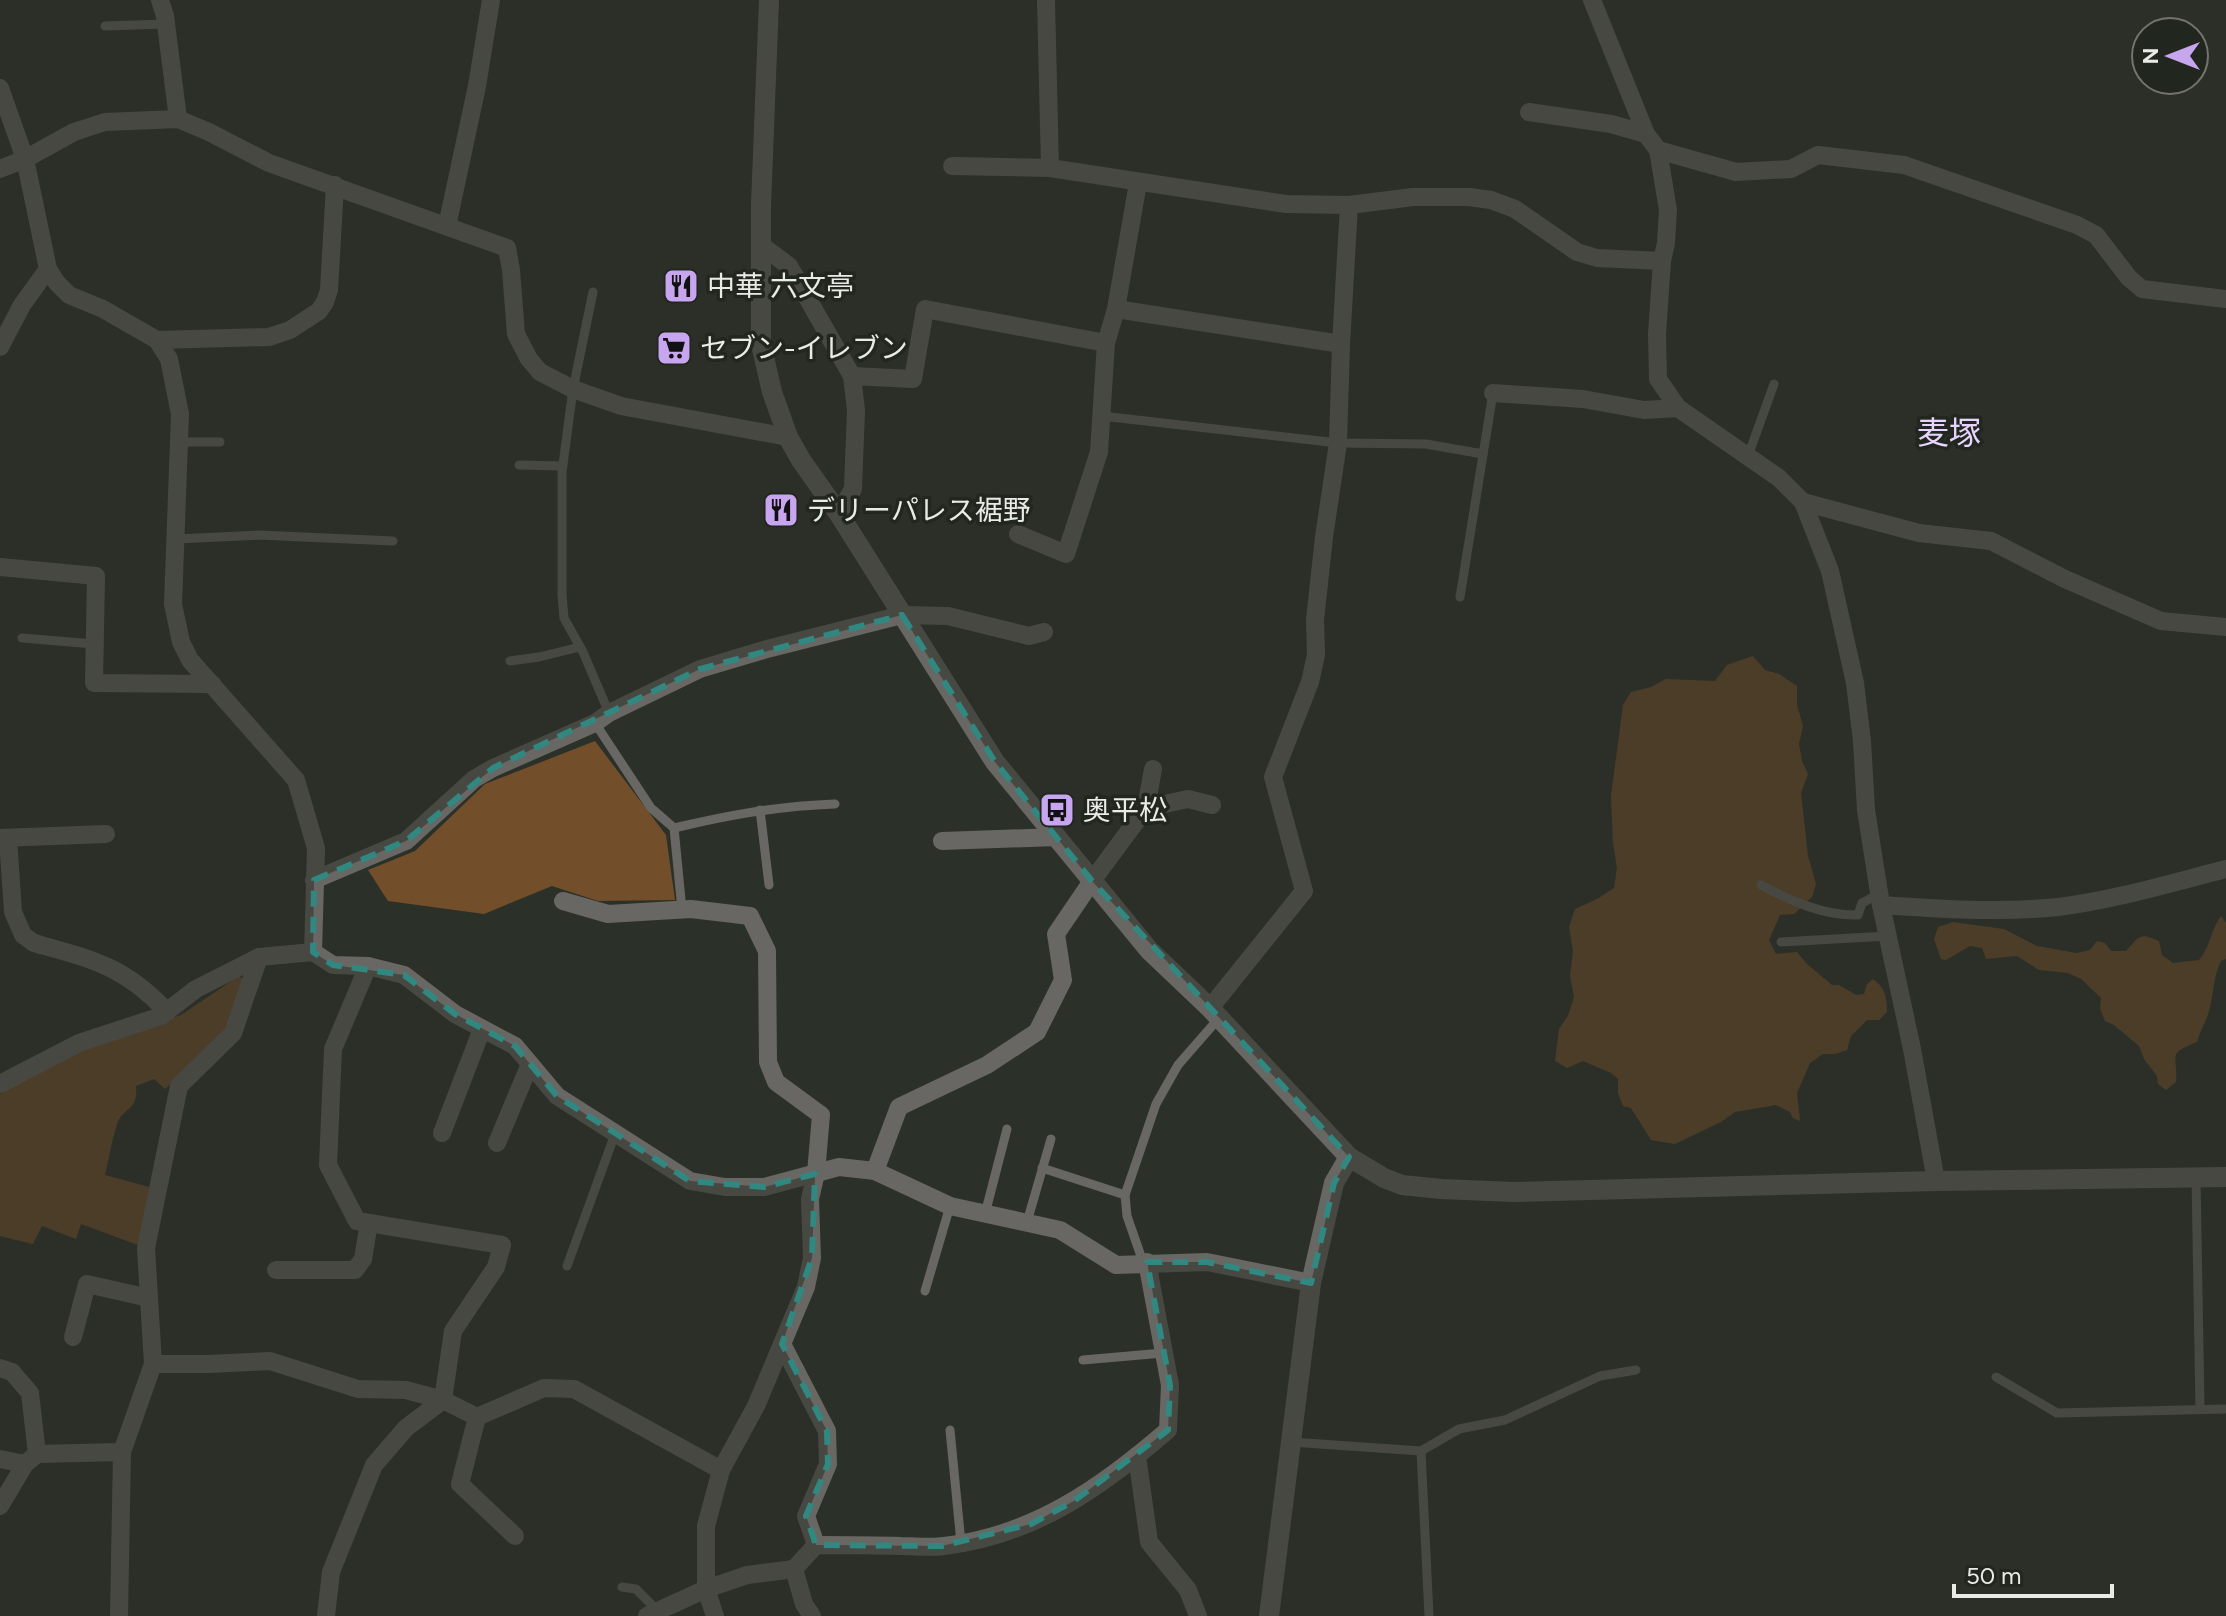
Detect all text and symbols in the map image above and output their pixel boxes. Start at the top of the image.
north arrow [2130,16,2210,96]
text: N [2137,47,2164,65]
restaurant icon: 中華 六文亭 [662,267,700,305]
place label: 中華 六文亭 [707,269,854,303]
supermarket icon: セブン-イレブン [655,329,693,367]
place label: セブン-イレブン [700,331,908,365]
district label: 麦塚 [1917,414,1981,452]
restaurant icon: デリーパレス裾野 [762,491,800,529]
place label: デリーパレス裾野 [807,493,1031,527]
bus stop icon: 奥平松 [1038,791,1076,829]
place label: 奥平松 [1083,793,1167,827]
scale bar [1954,1548,2112,1598]
text: 50 m [1966,1561,2022,1590]

